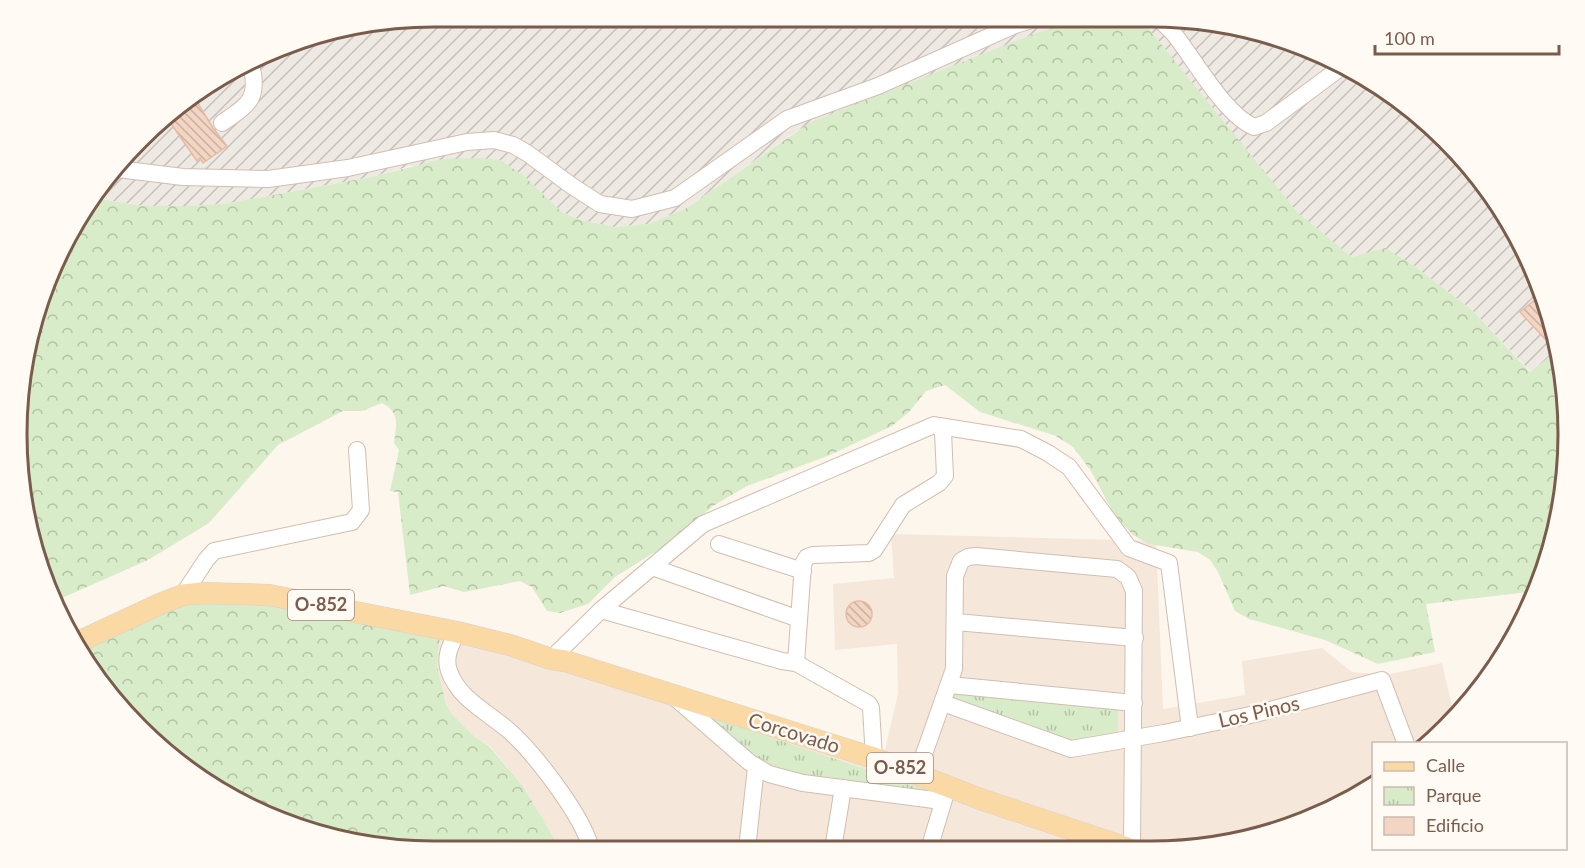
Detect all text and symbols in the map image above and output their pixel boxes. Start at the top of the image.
scale bar [1375,18,1560,56]
text: 100 m [1384,27,1435,49]
road number: O-852 [288,590,354,620]
street label: Los Pinos [1216,690,1302,732]
street label: Corcovado [746,707,843,757]
legend [1372,742,1567,850]
road number: O-852 [867,753,933,783]
text: Calle [1426,754,1465,776]
text: Parque [1426,784,1481,806]
text: Edificio [1426,814,1484,836]

